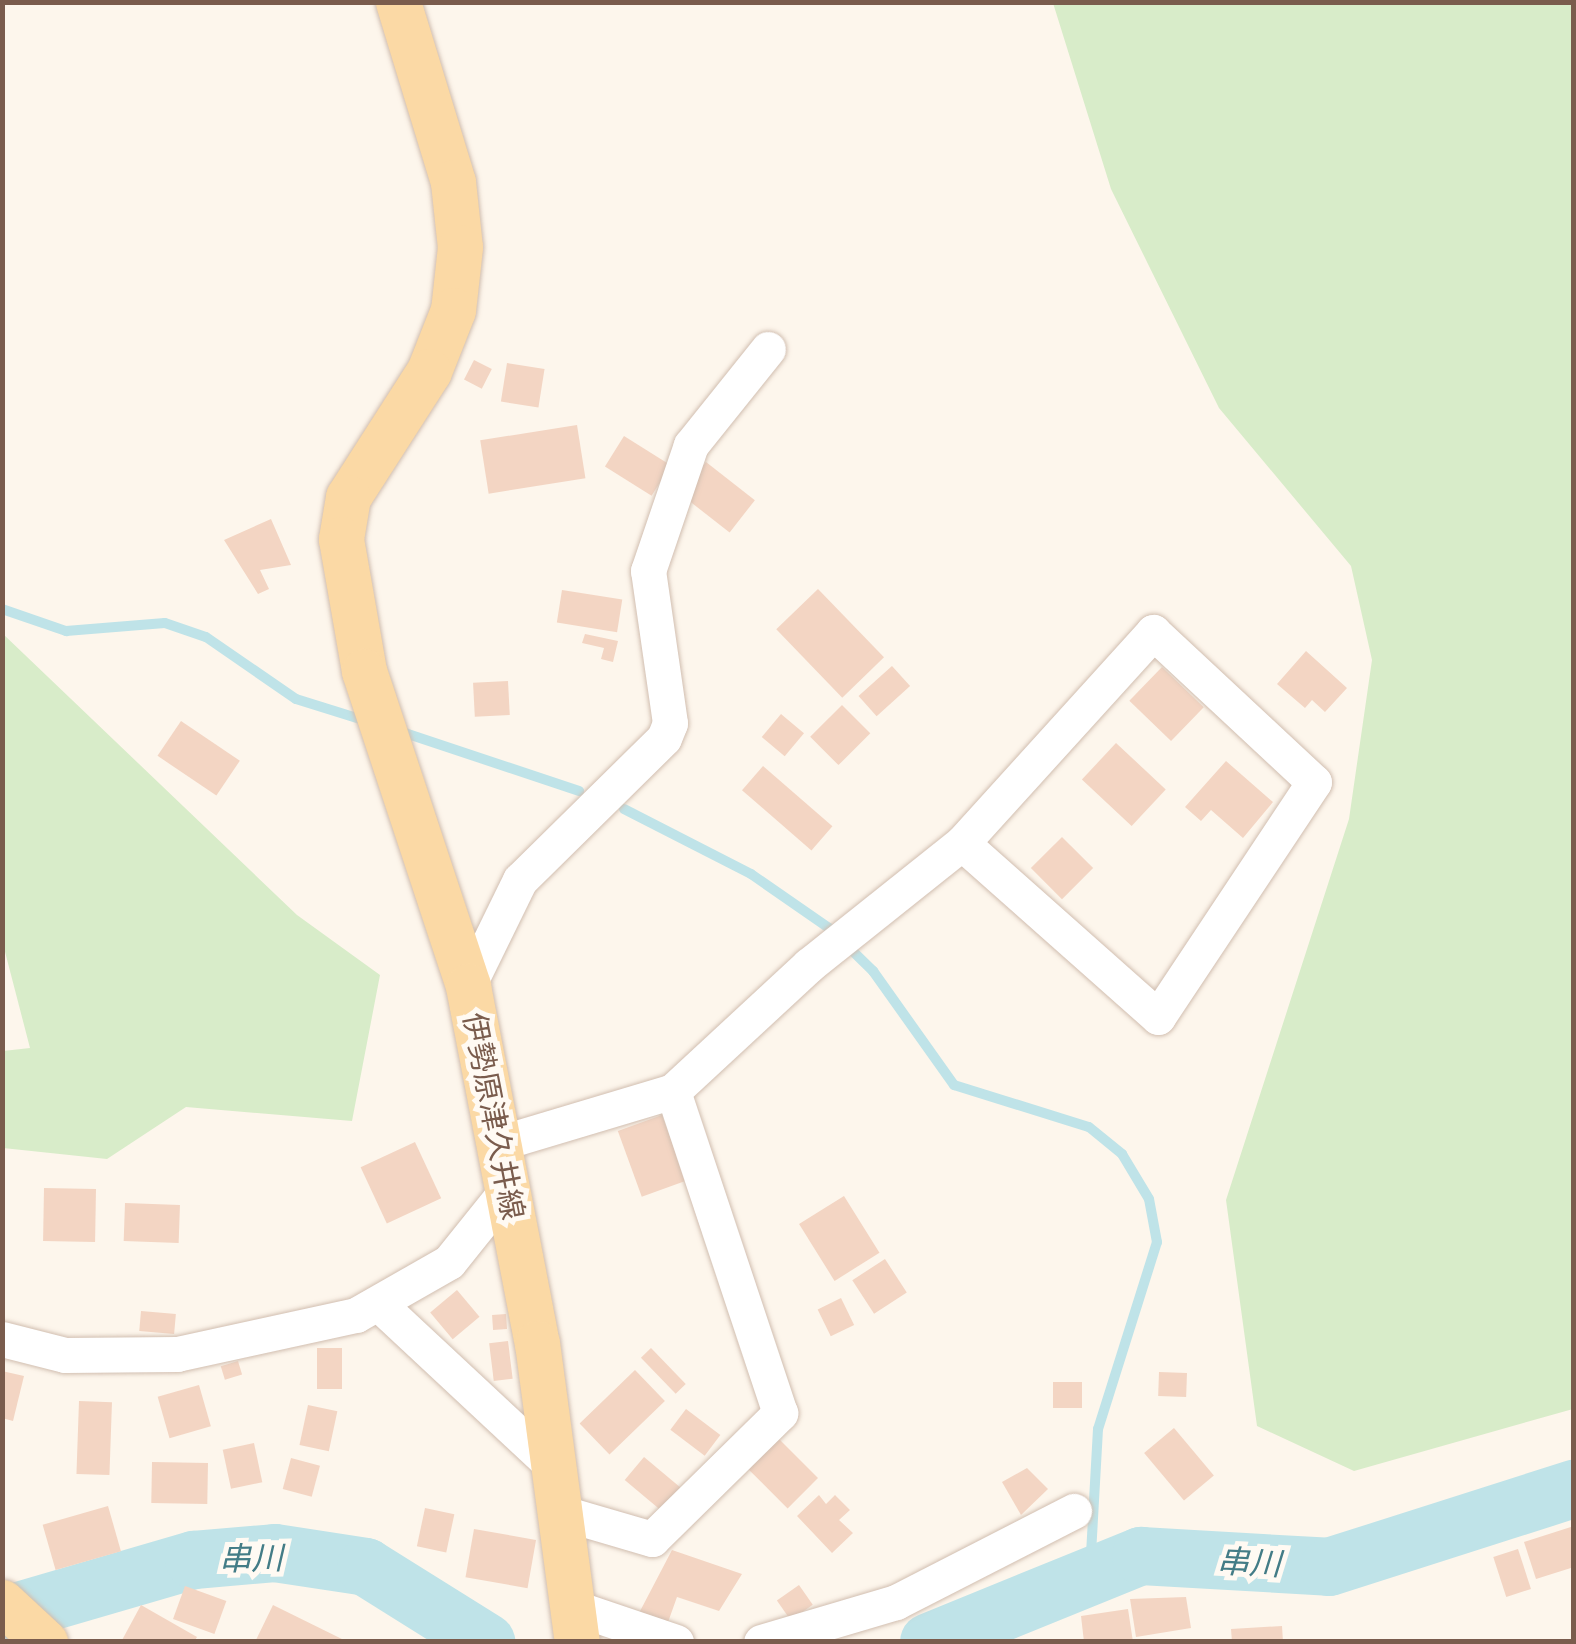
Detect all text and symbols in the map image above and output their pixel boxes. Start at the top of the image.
street label: 伊勢原津久井線 [456,1009,532,1223]
water label: 串川 [219,1538,283,1578]
water label: 串川 [1216,1541,1282,1583]

